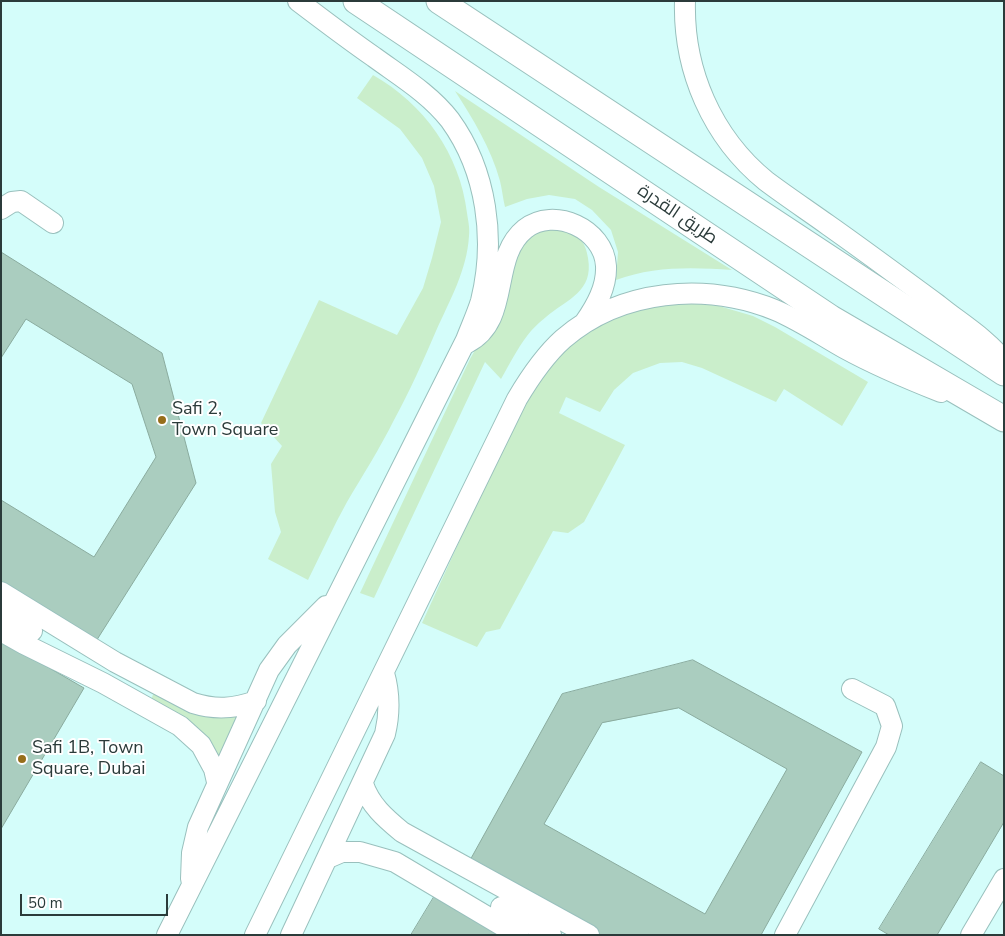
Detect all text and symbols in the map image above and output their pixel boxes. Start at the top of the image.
street label: طريق القدرة [633,180,721,250]
place label: Safi 2, Town Square [172,399,278,442]
marker: Safi 2, Town Square [156,414,168,426]
place label: Safi 1B, Town Square, Dubai [32,738,146,781]
marker: Safi 1B, Town Square, Dubai [16,753,28,765]
scale bar [22,884,170,916]
text: 50 m [28,893,63,913]

